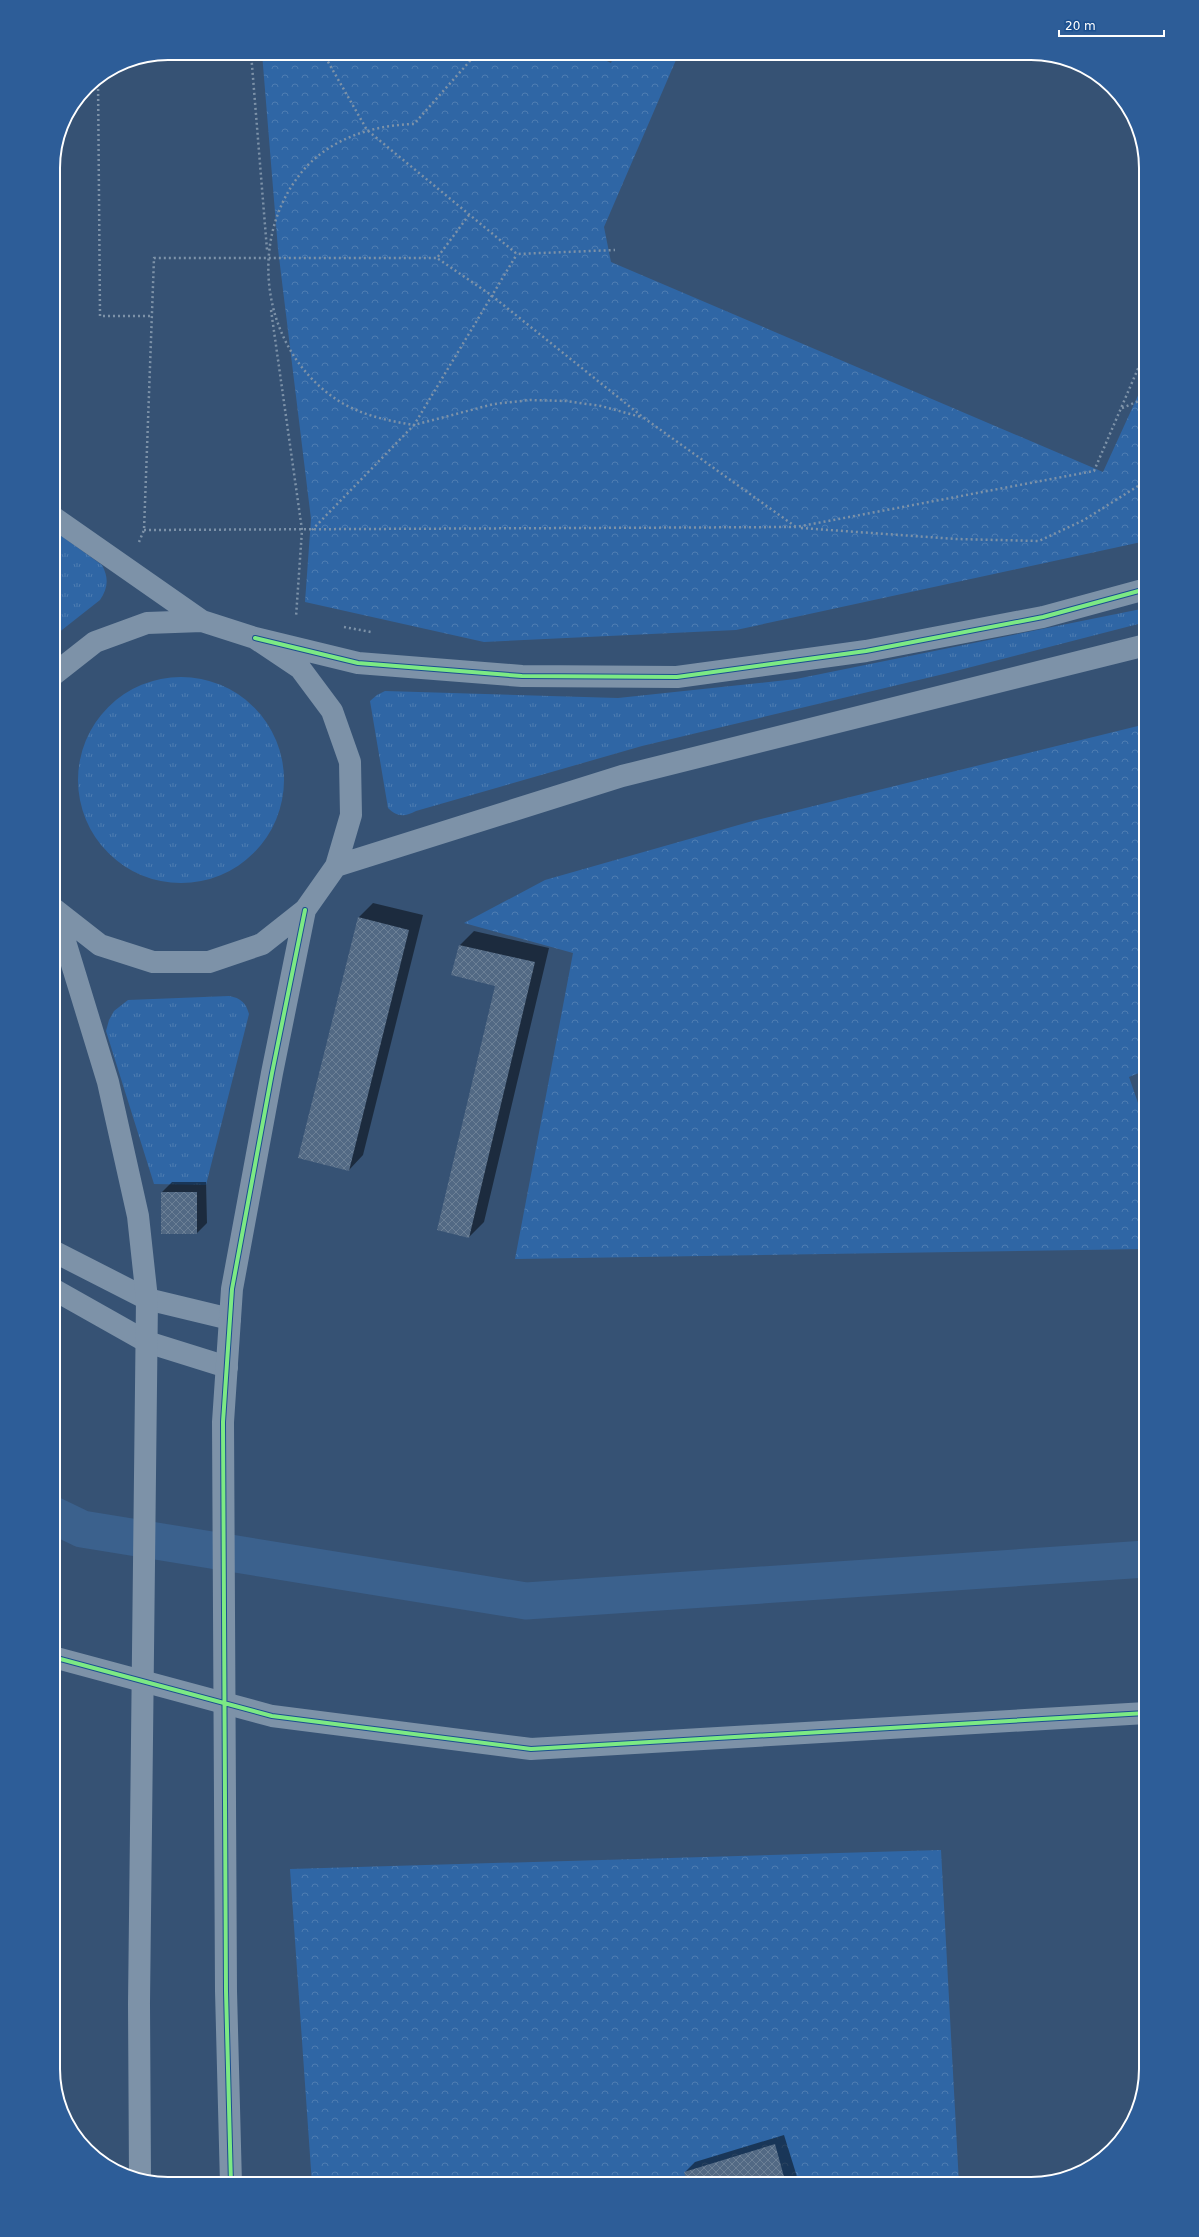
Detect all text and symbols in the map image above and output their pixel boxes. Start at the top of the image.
scale bar [1059,12,1164,38]
text: 20 m [1065,19,1096,33]

